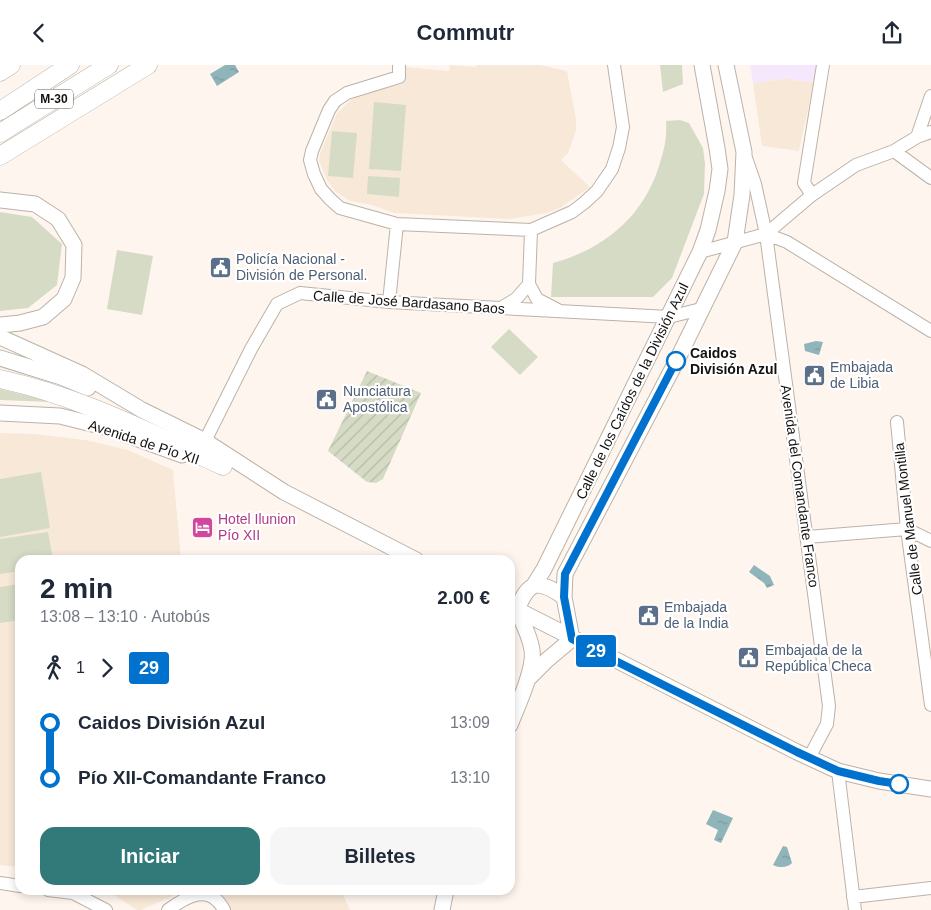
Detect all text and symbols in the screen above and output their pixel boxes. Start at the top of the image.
icon: back [25,19,53,47]
icon: share [878,19,906,47]
text: Commutr [417,20,514,45]
road number: M-30 [35,89,73,109]
place label: Policía Nacional - División de Personal. [236,251,368,283]
public building icon: Policía Nacional - División de Personal. [208,255,232,279]
street label: Calle de los Caídos de la División Azul [572,280,692,502]
street label: Calle de José Bardasano Baos [313,287,505,317]
place label: Caidos División Azul [690,345,777,377]
marker: Caidos División Azul [666,351,686,371]
place label: Embajada de Libia [830,359,893,391]
public building icon: Embajada de Libia [802,363,826,387]
place label: Nunciatura Apostólica [343,383,411,415]
street label: Avenida del Comandante Franco [778,384,822,589]
public building icon: Nunciatura Apostólica [315,387,339,411]
street label: Avenida de Pío XII [87,417,201,467]
street label: Calle de Manuel Montilla [891,442,925,596]
place label: Hotel Ilunion Pío XII [218,511,296,543]
hotel icon: Hotel Ilunion Pío XII [190,515,214,539]
text: 2 min [40,573,113,604]
text: 2.00 € [437,587,490,608]
place label: Embajada de la India [664,599,729,631]
public building icon: Embajada de la India [636,603,660,627]
text: 13:08 – 13:10 · Autobús [40,608,210,625]
line badge: 29 [574,635,618,667]
text: 29 [586,641,606,661]
place label: Embajada de la República Checa [765,642,872,674]
public building icon: Embajada de la República Checa [737,646,761,670]
icon: walk [40,654,68,682]
icon: forward [93,654,121,682]
text: 29 [139,658,159,678]
text: 1 [76,659,85,676]
text: Caidos División Azul [78,712,265,733]
text: 13:09 [450,714,490,731]
text: Pío XII-Comandante Franco [78,767,326,788]
text: 13:10 [450,769,490,786]
unlabelled marker [889,774,909,794]
button: Iniciar [40,827,260,885]
button: Billetes [270,827,490,885]

